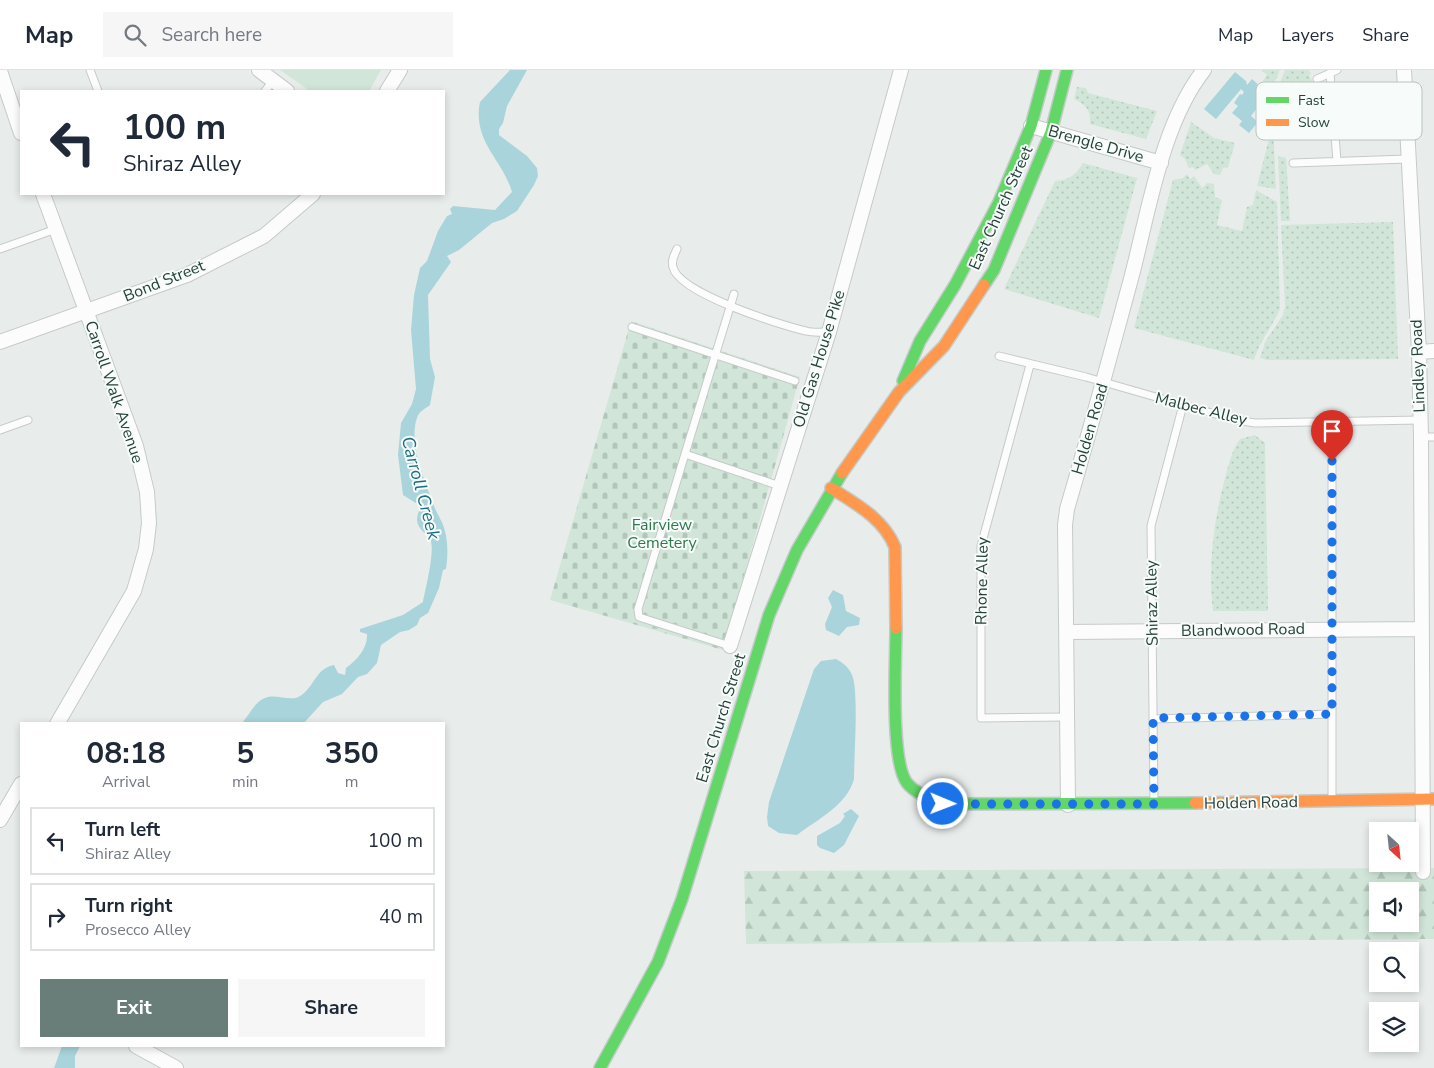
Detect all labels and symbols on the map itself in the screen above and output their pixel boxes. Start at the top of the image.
legend [1256,82,1422,140]
text: Fast [1298,91,1324,110]
text: Slow [1298,113,1330,132]
street label: Brengle Drive [1046,120,1146,168]
street label: East Church Street [964,142,1038,274]
street label: Bond Street [120,255,208,307]
street label: Old Gas House Pike [788,288,850,430]
street label: Carroll Walk Avenue [79,318,149,466]
street label: Lindley Road [1405,319,1431,413]
street label: Holden Road [1066,381,1114,477]
street label: Malbec Alley [1153,387,1250,431]
pin [1311,410,1353,461]
water label: Carroll Creek [396,434,447,543]
park label: Fairview Cemetery [627,514,697,554]
street label: Rhone Alley [970,536,994,625]
street label: Shiraz Alley [1140,559,1164,646]
street label: Blandwood Road [1181,618,1305,642]
street label: East Church Street [691,650,751,785]
position arrow [916,777,968,829]
street label: Holden Road [1204,791,1298,815]
north arrow [1369,822,1419,872]

